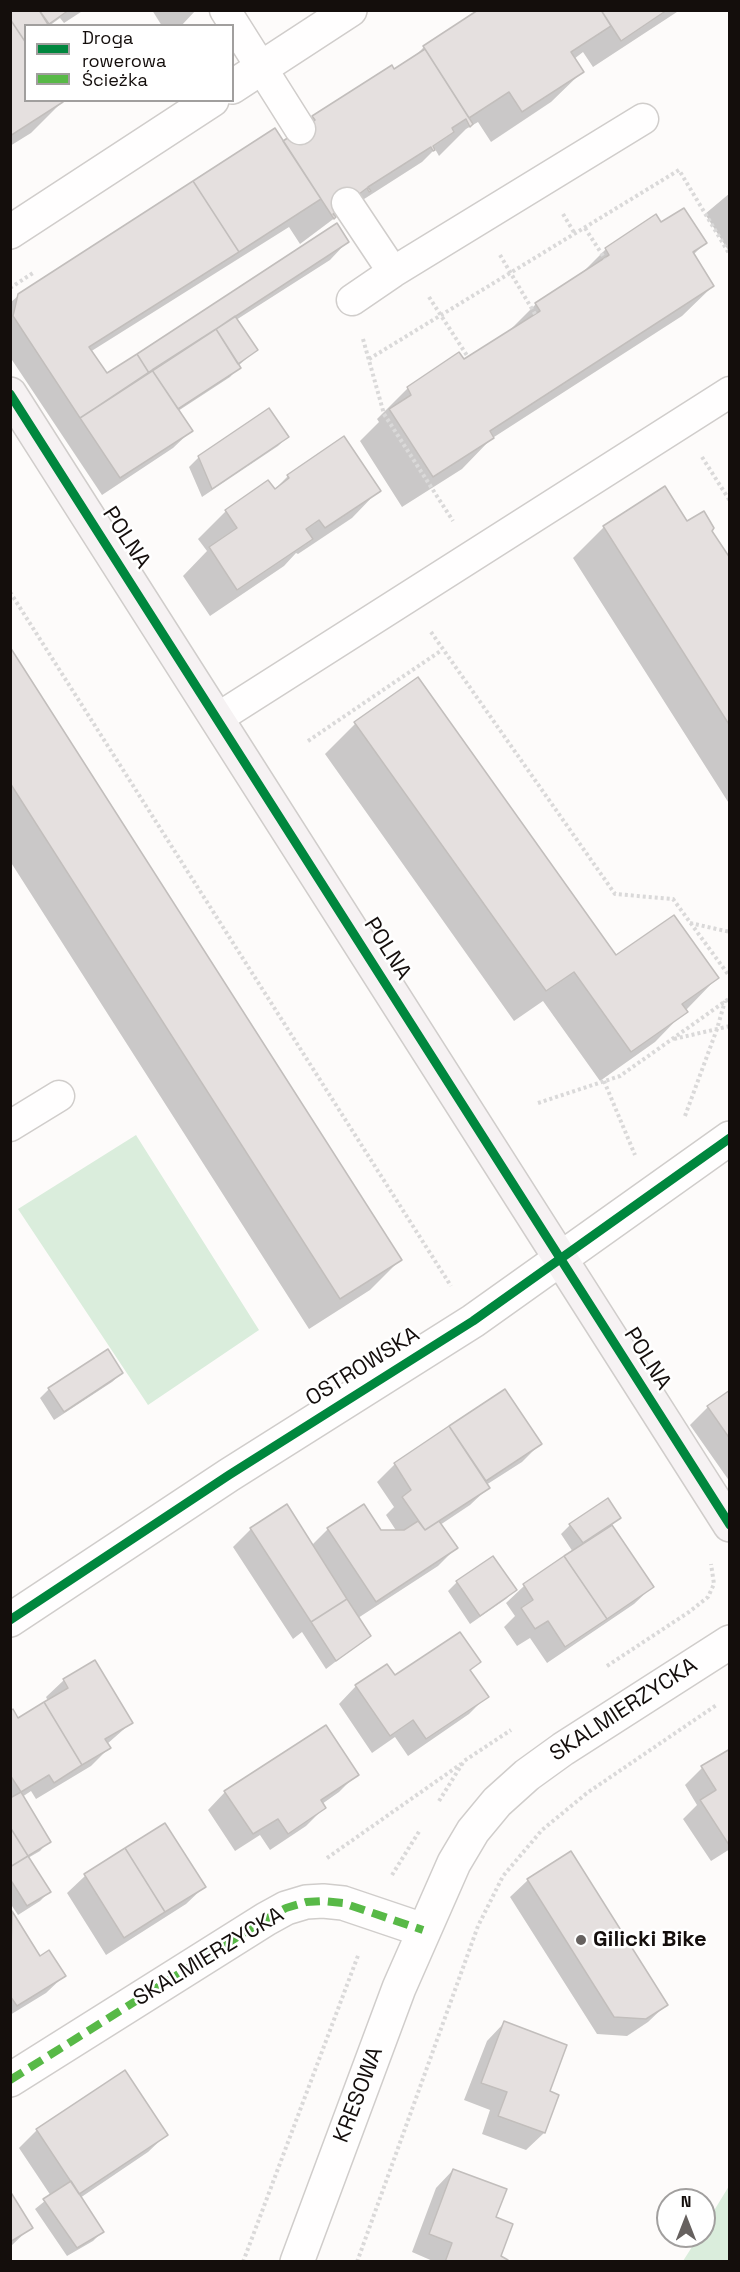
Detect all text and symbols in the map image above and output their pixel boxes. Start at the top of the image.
legend [24,24,234,102]
text: Droga rowerowa [82,26,166,72]
text: Ścieżka [82,68,148,91]
street label: POLNA [96,502,156,574]
street label: POLNA [358,913,416,985]
street label: OSTROWSKA [301,1322,425,1412]
street label: POLNA [618,1323,676,1395]
street label: SKALMIERZYCKA [545,1653,703,1767]
street label: SKALMIERZYCKA [129,1902,289,2012]
place label: Gilicki Bike [593,1927,707,1953]
marker: Gilicki Bike [574,1933,588,1947]
street label: KRESOWA [329,2043,389,2147]
north arrow [656,2188,716,2248]
text: N [681,2191,691,2212]

